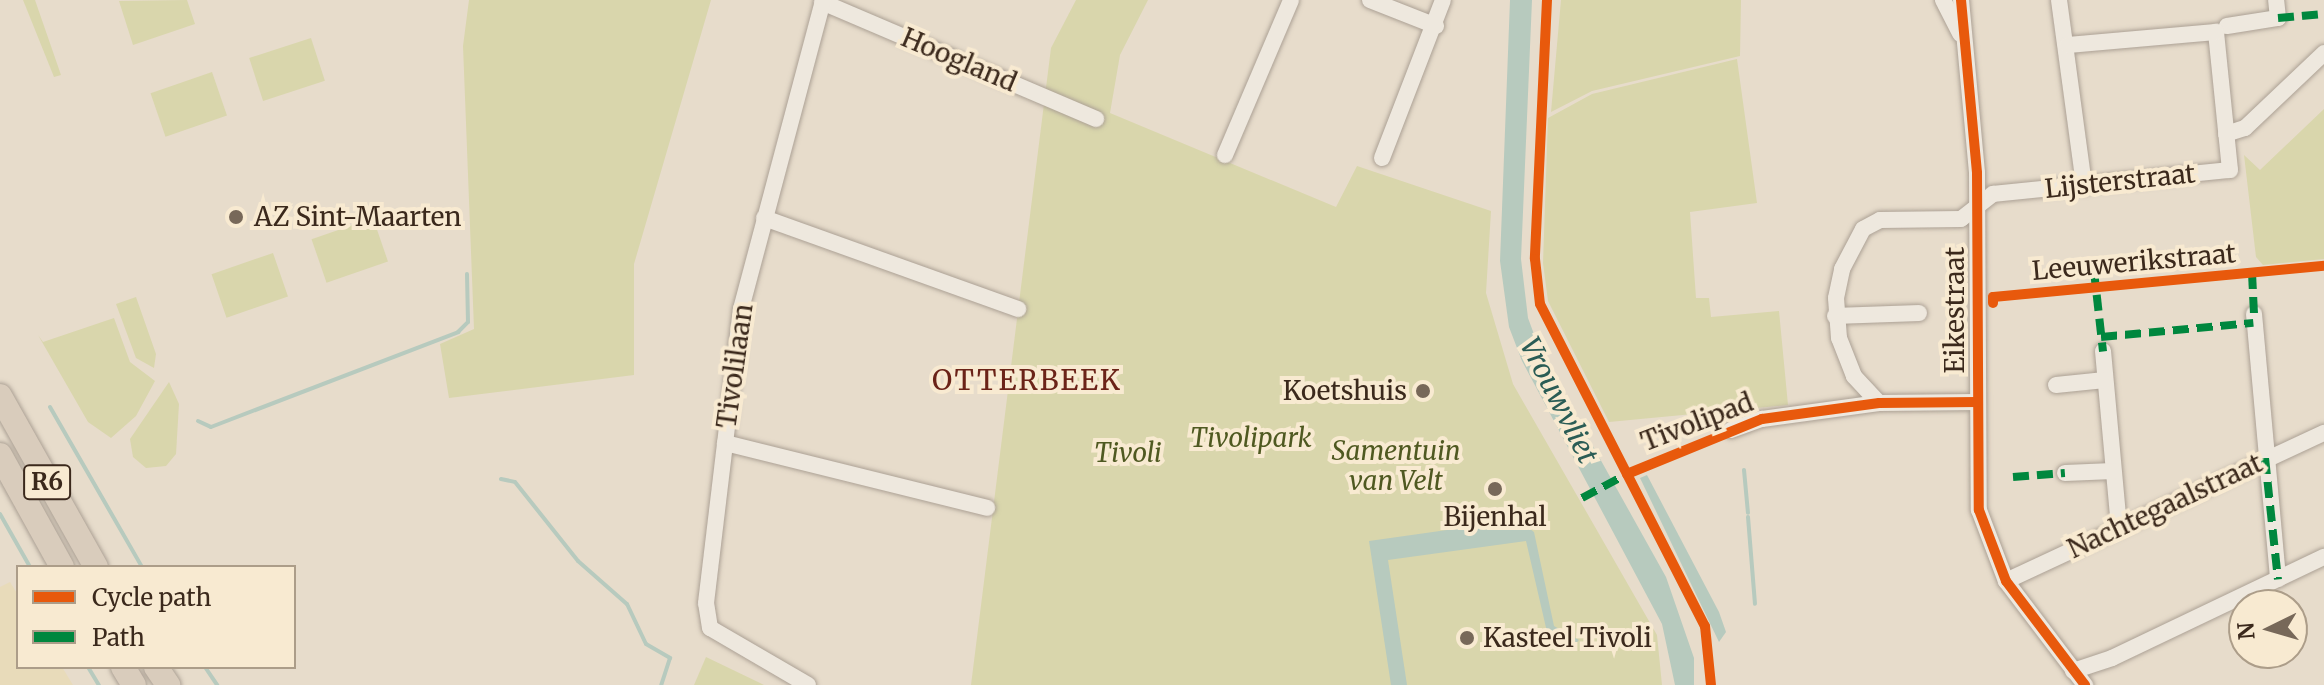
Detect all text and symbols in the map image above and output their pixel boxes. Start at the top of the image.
street label: Hoogland [897,22,1021,98]
street label: Lijsterstraat [2043,158,2197,204]
place label: AZ Sint-Maarten [254,201,461,233]
marker: AZ Sint-Maarten [225,206,247,228]
street label: Leeuwerikstraat [2031,238,2237,286]
street label: Eikestraat [1939,247,1971,373]
street label: Tivolilaan [711,302,759,430]
water label: Vrouwvliet [1513,332,1605,468]
district label: OTTERBEEK [932,363,1122,397]
place label: Koetshuis [1283,375,1407,407]
marker: Koetshuis [1414,382,1432,400]
street label: Tivolipad [1636,386,1758,458]
park label: Tivolipark [1190,422,1312,454]
park label: Samentuin van Velt [1331,435,1461,496]
park label: Tivoli [1094,437,1162,469]
street label: Nachtegaalstraat [2063,447,2267,565]
road number: R6 [23,462,71,502]
marker: Bijenhal [1486,480,1504,498]
place label: Bijenhal [1443,501,1547,533]
legend [16,565,296,669]
text: Cycle path [92,582,211,613]
north arrow [2228,589,2308,669]
text: N [2231,621,2261,641]
text: Path [92,622,145,653]
place label: Kasteel Tivoli [1483,622,1652,654]
marker: Kasteel Tivoli [1458,629,1476,647]

